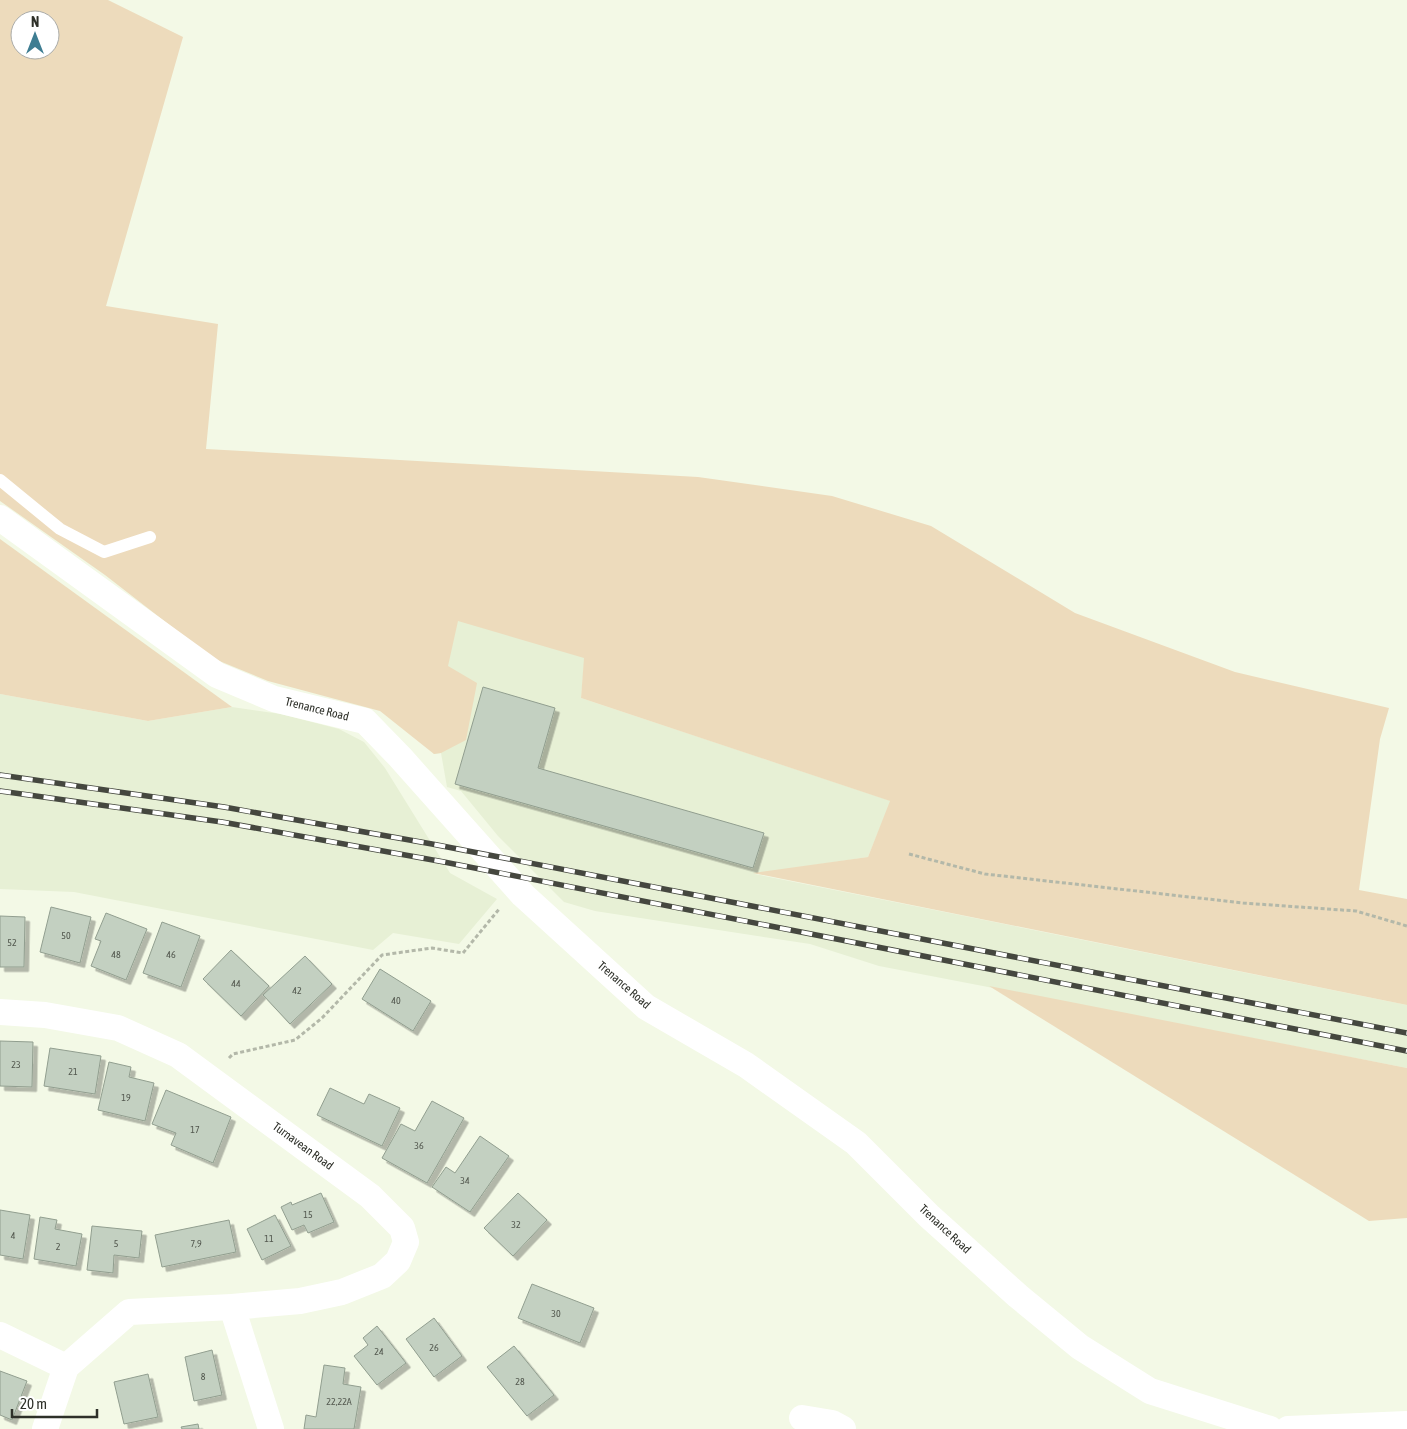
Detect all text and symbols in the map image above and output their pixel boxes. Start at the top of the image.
north arrow [10,10,60,60]
text: N [31,14,39,30]
street label: Trenance Road [284,694,350,724]
house number: 50 [61,930,71,941]
house number: 52 [7,937,17,948]
house number: 48 [111,949,121,960]
house number: 46 [166,949,176,960]
street label: Trenance Road [595,958,653,1012]
house number: 44 [231,978,241,989]
house number: 42 [292,985,302,996]
house number: 40 [391,995,401,1006]
house number: 23 [11,1059,21,1070]
house number: 21 [68,1066,78,1077]
house number: 19 [121,1092,131,1103]
street label: Turnavean Road [270,1119,336,1173]
house number: 17 [190,1124,200,1135]
house number: 36 [414,1140,424,1151]
house number: 34 [460,1175,470,1186]
street label: Trenance Road [916,1202,974,1256]
house number: 15 [303,1209,313,1220]
house number: 32 [511,1219,521,1230]
house number: 4 [11,1230,16,1241]
house number: 11 [264,1233,274,1244]
house number: 5 [114,1238,119,1249]
house number: 7,9 [190,1238,202,1249]
house number: 2 [56,1241,61,1252]
house number: 30 [551,1308,561,1319]
house number: 26 [429,1342,439,1353]
house number: 24 [374,1346,384,1357]
house number: 8 [201,1371,206,1382]
house number: 28 [515,1376,525,1387]
scale bar [12,1386,98,1418]
text: 20 m [20,1395,47,1412]
house number: 22,22A [326,1396,352,1407]

